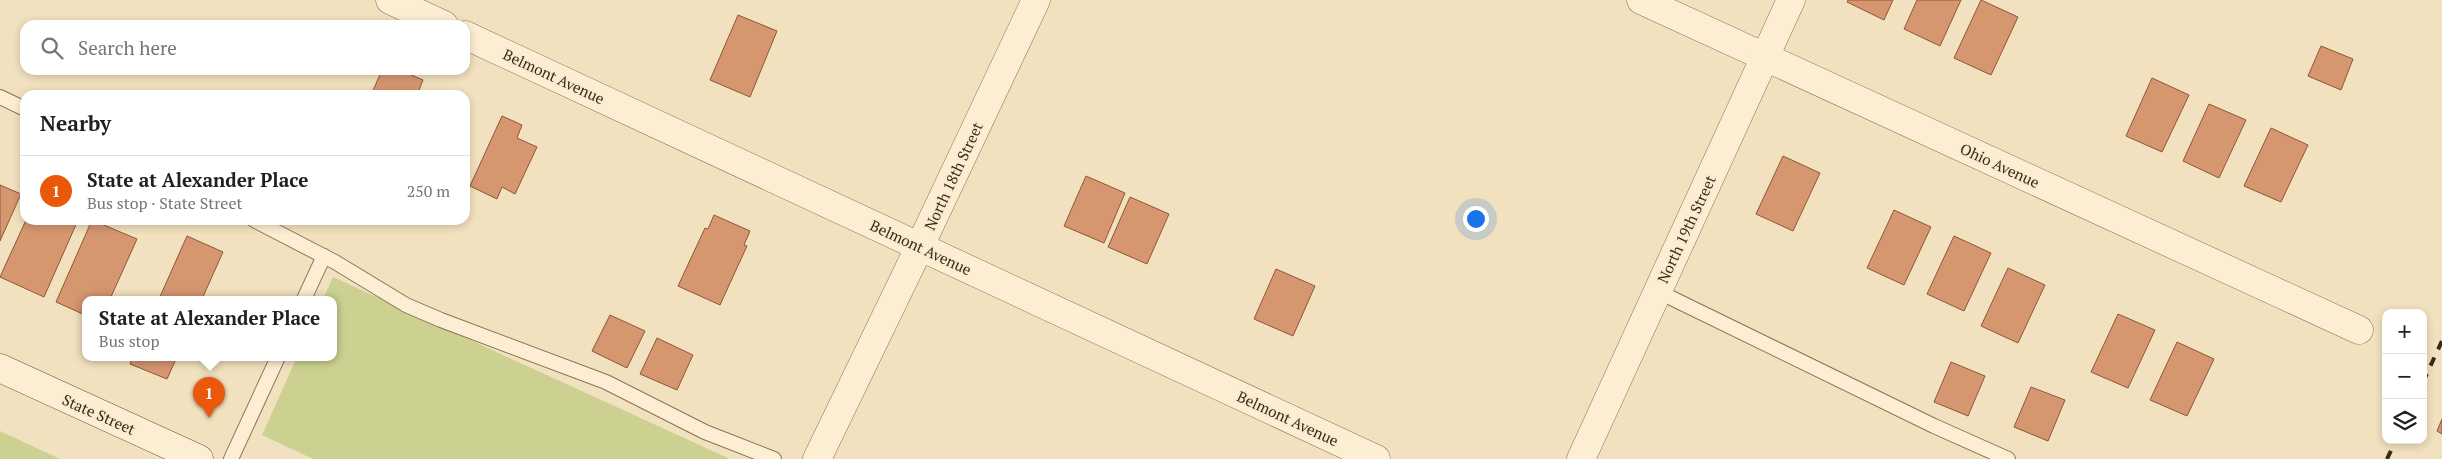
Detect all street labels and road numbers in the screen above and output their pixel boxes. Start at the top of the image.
street label: Belmont Avenue [500,44,608,108]
street label: North 18th Street [919,118,987,233]
street label: Ohio Avenue [1957,138,2043,192]
street label: North 19th Street [1652,171,1720,286]
street label: Belmont Avenue [867,215,975,279]
street label: Belmont Avenue [1234,386,1342,450]
street label: State Street [59,389,139,439]

